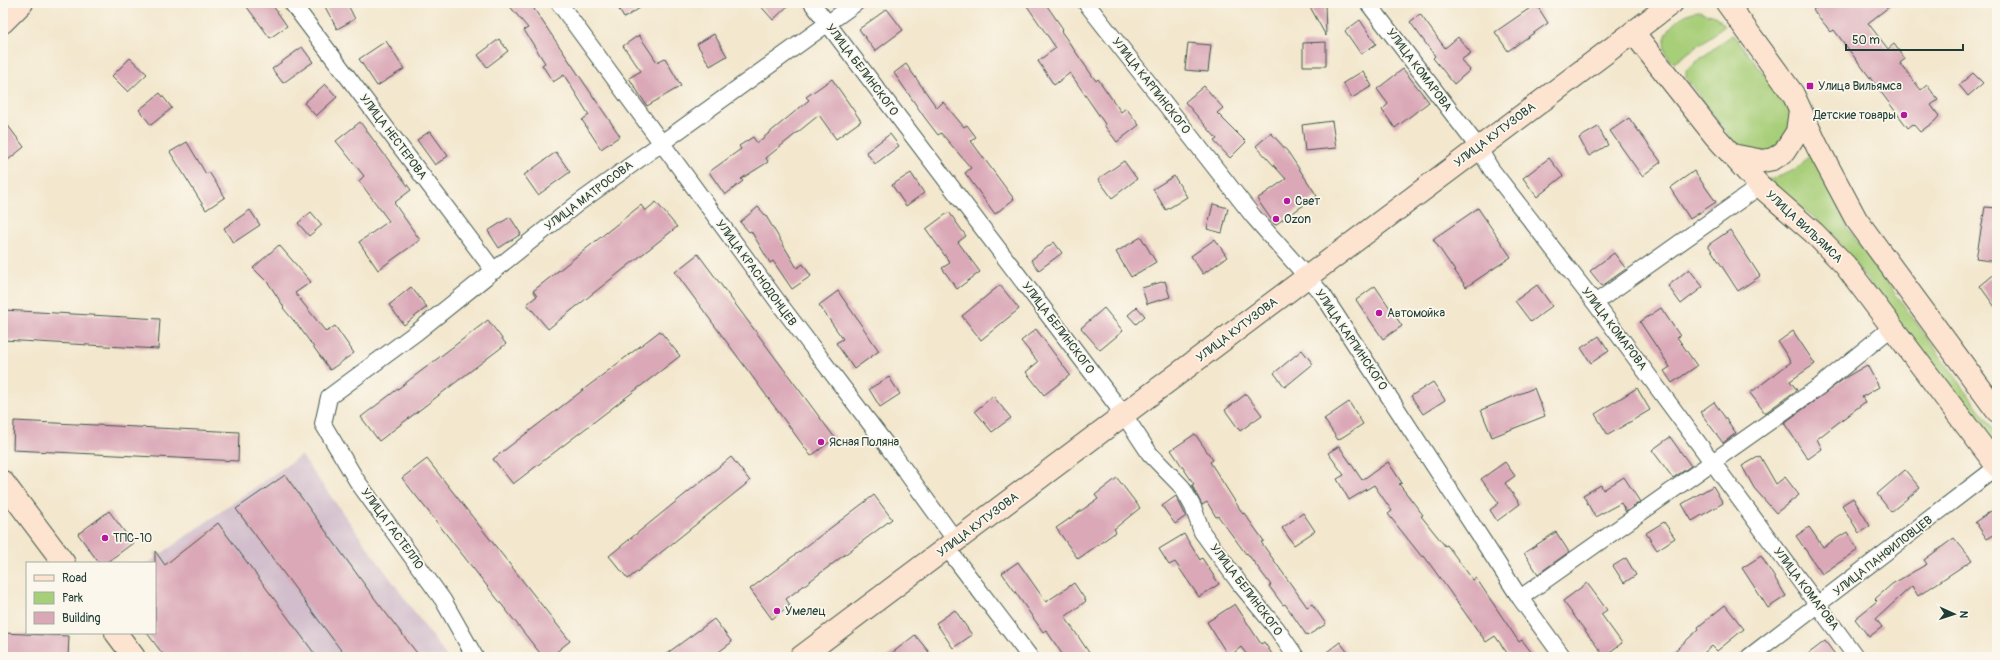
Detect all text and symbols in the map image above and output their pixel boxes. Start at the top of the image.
street label: УЛИЦА БЕЛИНСКОГО [823,21,902,119]
street label: УЛИЦА КОМАРОВА [1383,26,1455,114]
scale bar [1846,26,1963,52]
text: 50 m [1852,33,1880,48]
street label: УЛИЦА КАРПИНСКОГО [1109,35,1194,138]
place label: Улица Вильямса [1818,79,1902,94]
marker: Улица Вильямса [1805,81,1815,91]
street label: УЛИЦА НЕСТЕРОВА [356,91,430,183]
street label: УЛИЦА КУТУЗОВА [1451,99,1539,170]
place label: Детские товары [1812,108,1896,123]
marker: Детские товары [1899,110,1909,120]
street label: УЛИЦА МАТРОСОВА [542,158,636,234]
street label: УЛИЦА ВИЛЬЯМСА [1762,188,1846,267]
place label: Свет [1295,194,1320,209]
marker: Свет [1282,196,1292,206]
place label: Ozon [1284,212,1311,227]
marker: Ozon [1271,214,1281,224]
street label: УЛИЦА КРАСНОДОНЦЕВ [712,217,800,329]
street label: УЛИЦА БЕЛИНСКОГО [1019,279,1098,377]
street label: УЛИЦА КОМАРОВА [1578,285,1650,373]
street label: УЛИЦА КАРПИНСКОГО [1312,287,1391,394]
street label: УЛИЦА КУТУЗОВА [1193,294,1281,365]
place label: Автомойка [1387,306,1445,321]
marker: Автомойка [1374,308,1384,318]
place label: Ясная Поляна [829,435,899,450]
marker: Ясная Поляна [816,437,826,447]
street label: УЛИЦА ГАСТЕЛЛО [358,486,427,573]
street label: УЛИЦА КУТУЗОВА [934,489,1022,560]
street label: УЛИЦА ПАНФИЛОВЦЕВ [1831,513,1936,599]
place label: ТПС-10 [113,531,152,546]
marker: ТПС-10 [100,533,110,543]
street label: УЛИЦА БЕЛИНСКОГО [1207,541,1286,639]
street label: УЛИЦА КОМАРОВА [1770,545,1842,633]
legend [26,562,156,634]
text: Road [62,571,87,586]
text: Park [62,591,83,606]
north arrow [1934,594,1974,634]
place label: Умелец [785,604,826,619]
marker: Умелец [772,606,782,616]
text: N [1957,610,1970,619]
text: Building [62,611,101,626]

